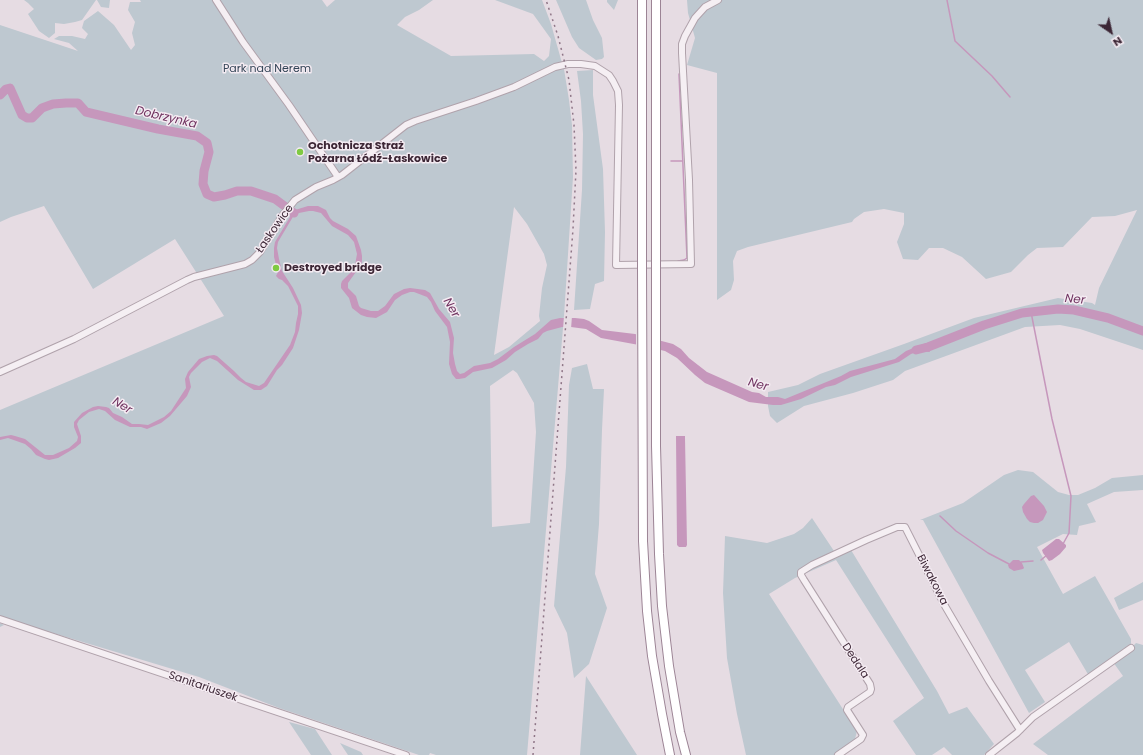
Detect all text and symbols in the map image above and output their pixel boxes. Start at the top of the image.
north arrow [1091,12,1131,52]
text: N [1110,33,1126,51]
park label: Park nad Nerem [223,62,311,76]
water label: Dobrzynka [134,104,198,132]
place label: Ochotnicza Straż Pożarna Łódź-Łaskowice [308,139,447,165]
marker: Ochotnicza Straż Pożarna Łódź-Łaskowice [295,147,305,157]
street label: Łaskowice [254,202,296,256]
place label: Destroyed bridge [284,261,382,275]
marker: Destroyed bridge [271,263,281,273]
water label: Ner [1064,292,1086,308]
water label: Ner [440,296,462,320]
water label: Ner [746,375,770,395]
water label: Ner [110,395,134,417]
street label: Biwakowa [914,552,950,608]
street label: Dedala [839,641,871,681]
street label: Sanitariuszek [167,669,239,705]

